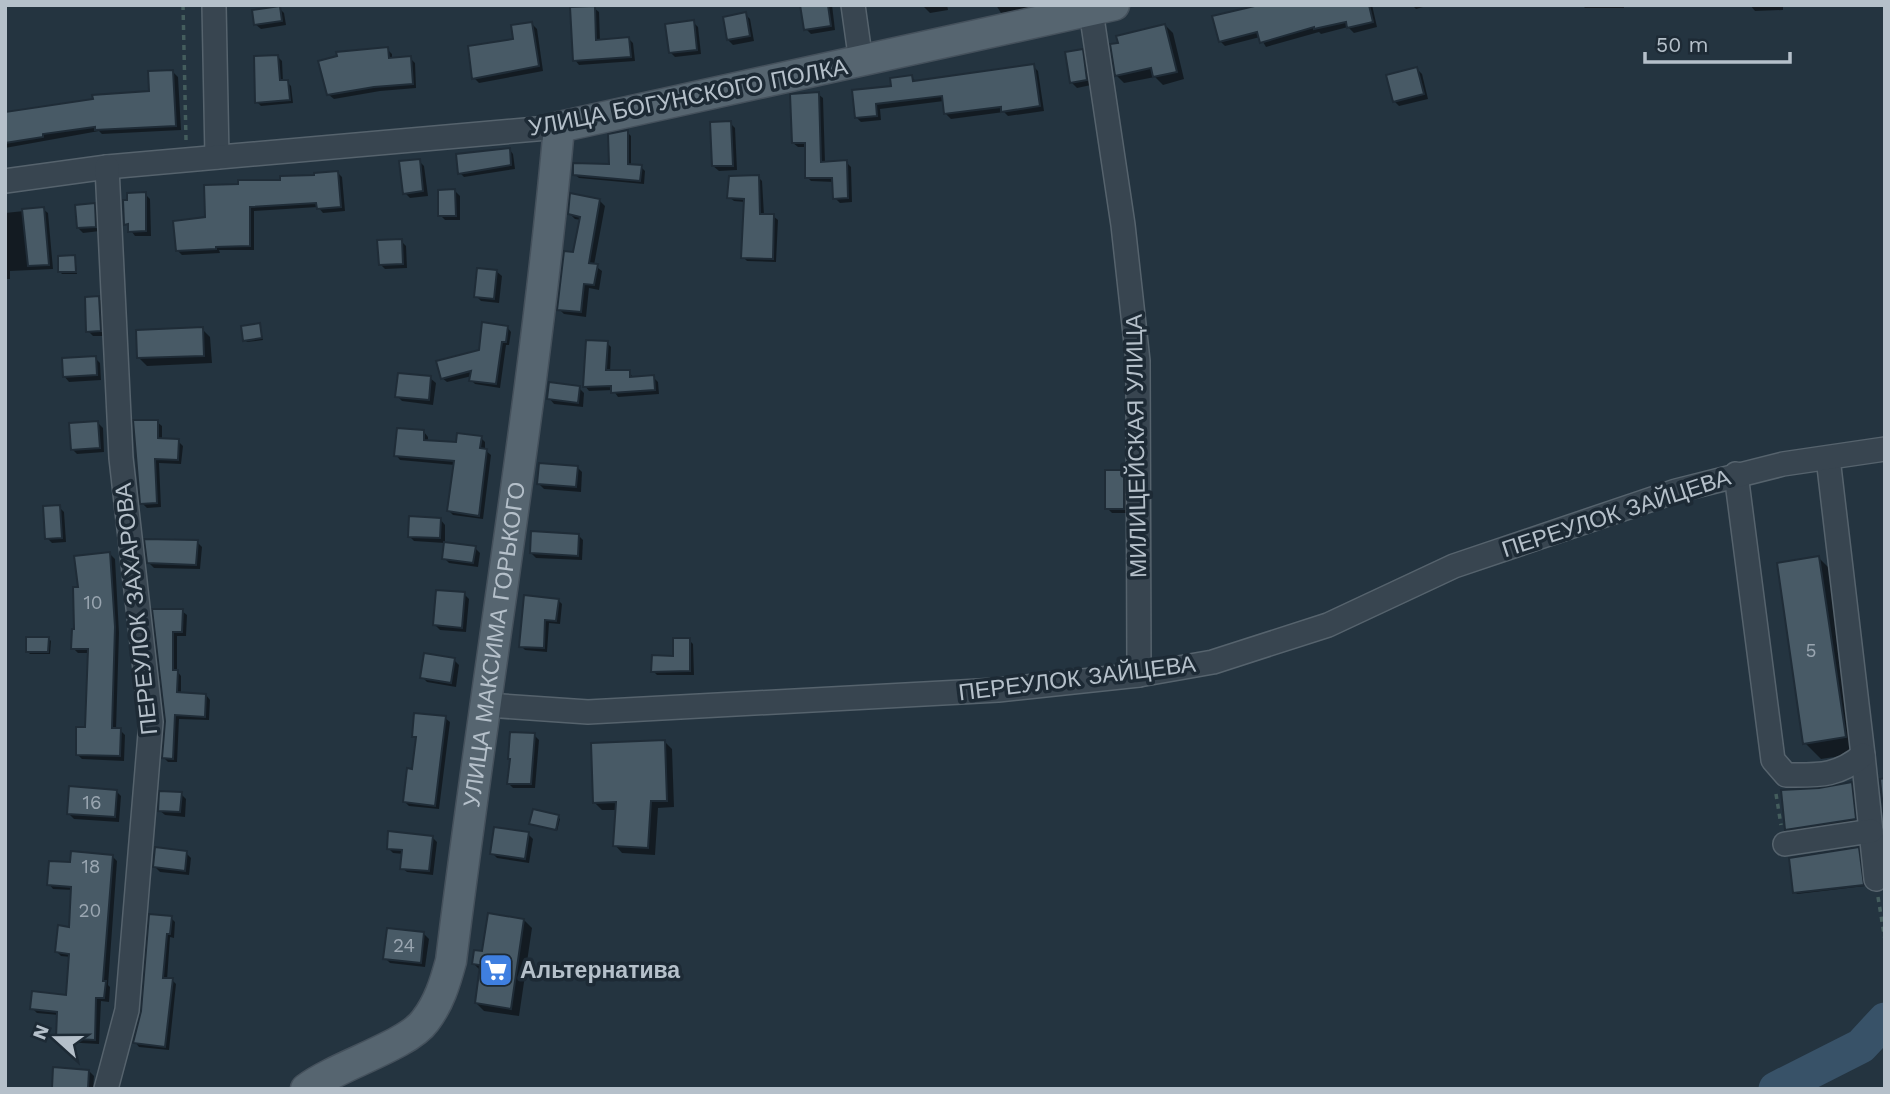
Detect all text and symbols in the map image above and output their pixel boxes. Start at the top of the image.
scale bar [1645,21,1790,65]
text: 50 m [1656,32,1708,57]
street label: УЛИЦА БОГУНСКОГО ПОЛКА [526,53,851,142]
street label: МИЛИЦЕЙСКАЯ УЛИЦА [1120,313,1152,578]
street label: ПЕРЕУЛОК ЗАЙЦЕВА [1498,463,1734,563]
street label: УЛИЦА МАКСИМА ГОРЬКОГО [458,480,531,809]
street label: ПЕРЕУЛОК ЗАХАРОВА [110,481,163,736]
house number: 10 [83,591,103,614]
house number: 5 [1805,639,1817,662]
street label: ПЕРЕУЛОК ЗАЙЦЕВА [957,649,1198,706]
house number: 16 [83,791,101,814]
house number: 18 [81,855,101,878]
house number: 20 [79,899,101,922]
house number: 24 [393,934,415,957]
supermarket icon: Альтернатива [477,951,515,989]
place label: Альтернатива [520,957,680,984]
north arrow [21,1003,91,1073]
text: N [27,1021,54,1043]

